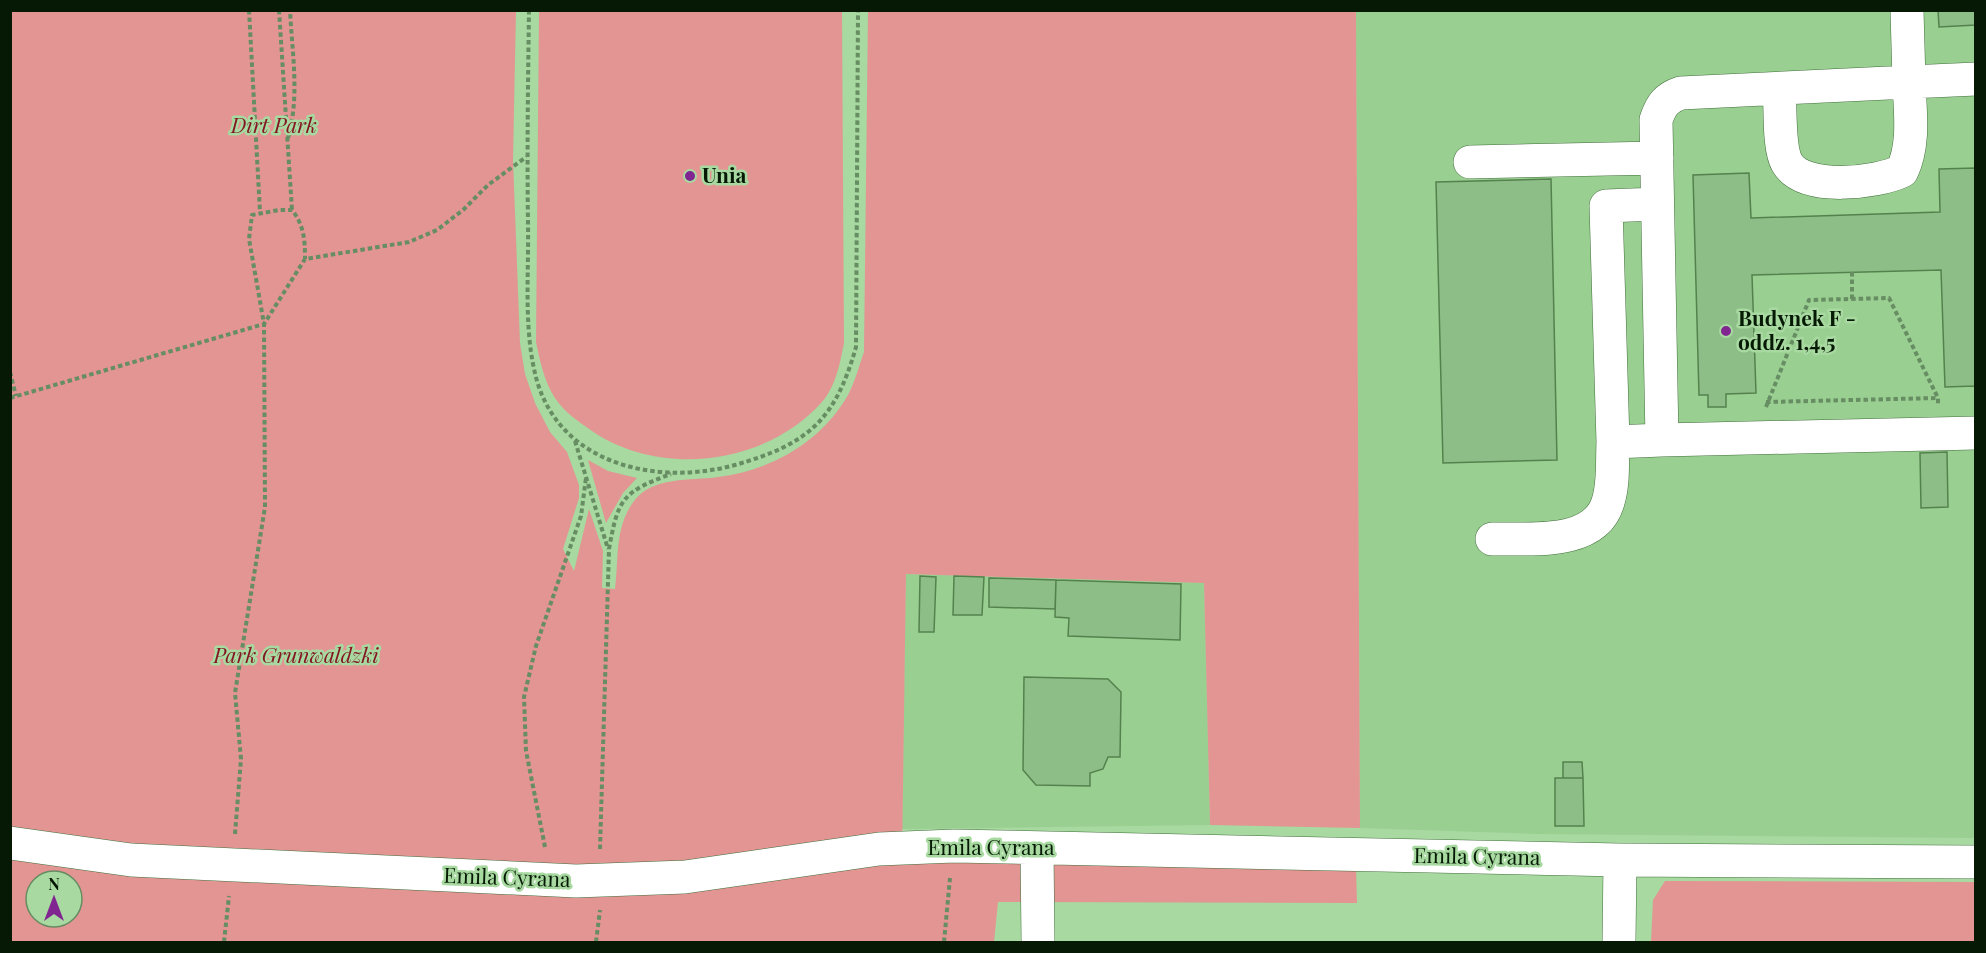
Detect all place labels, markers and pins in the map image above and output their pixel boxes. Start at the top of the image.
place label: Unia [702,160,747,188]
marker: Unia [683,169,697,183]
place label: Budynek F - oddz. 1,4,5 [1738,303,1856,355]
marker: Budynek F - oddz. 1,4,5 [1719,324,1733,338]

